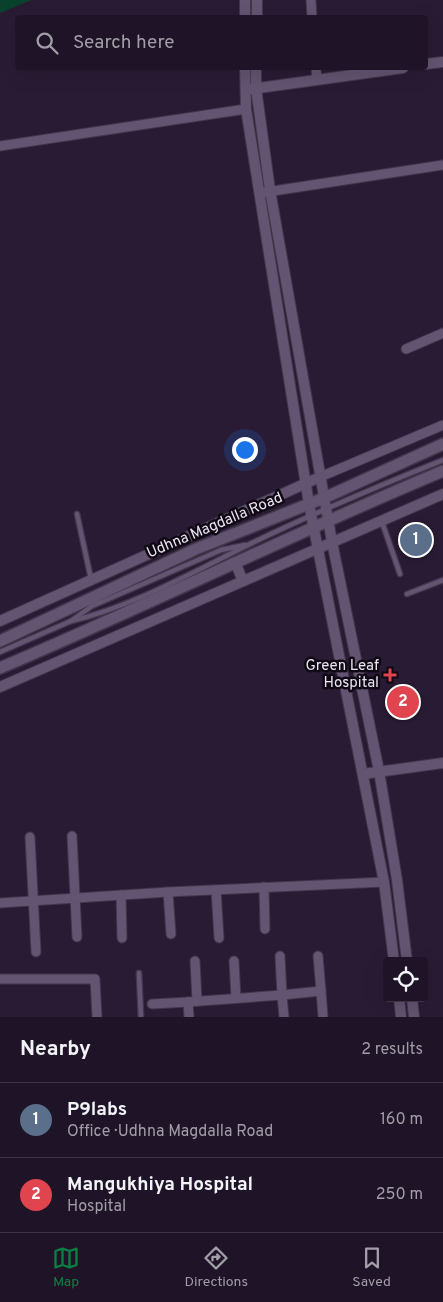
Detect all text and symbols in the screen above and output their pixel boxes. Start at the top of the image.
search box [15,15,428,70]
icon: search [33,29,61,57]
text: Search here [73,31,175,55]
your location [232,437,258,463]
street label: Udhna Magdalla Road [144,489,286,563]
pin: 1 [400,521,432,559]
place label: Green Leaf Hospital [305,657,379,693]
marker: Green Leaf Hospital [383,668,397,682]
pin: 2 [387,683,419,721]
map controls [383,957,428,1002]
button: locate [383,957,428,1002]
text: Nearby [20,1036,91,1063]
text: 2 results [361,1040,423,1060]
text: P9labs [67,1098,127,1122]
text: 1 [33,1110,39,1130]
text: 160 m [380,1110,423,1130]
text: Office · Udhna Magdalla Road [67,1122,273,1142]
text: Mangukhiya Hospital [67,1173,253,1197]
text: 2 [31,1185,41,1205]
text: 250 m [376,1185,423,1205]
text: Hospital [67,1197,126,1217]
tab: Map [52,1244,80,1291]
tab: Directions [184,1244,248,1291]
tab: Saved [352,1244,391,1291]

